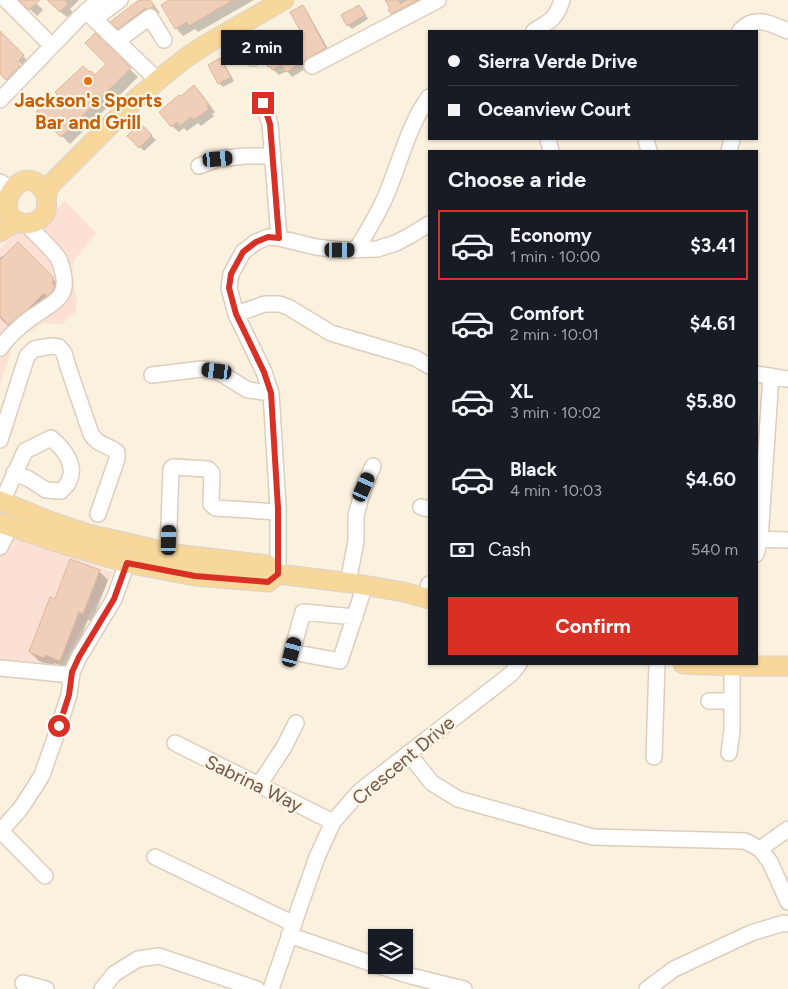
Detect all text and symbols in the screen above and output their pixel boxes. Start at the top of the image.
callout: 2 min [222,31,304,66]
text: 2 min [242,38,282,57]
text: Sierra Verde Drive [478,50,637,73]
marker: Jackson's Sports Bar and Grill [82,75,94,87]
place label: Jackson's Sports Bar and Grill [14,89,162,134]
route end [252,92,274,114]
text: Oceanview Court [478,98,631,121]
car [202,150,233,168]
text: Choose a ride [448,166,586,193]
icon: car [450,223,495,268]
text: Economy [510,224,592,247]
text: $3.41 [690,234,736,257]
car [325,243,355,258]
text: 1 min · 10:00 [510,247,600,266]
icon: car [450,301,495,346]
text: Comfort [510,302,585,325]
text: $4.61 [690,312,736,335]
text: 2 min · 10:01 [510,325,599,344]
car [201,362,232,380]
icon: car [450,379,495,424]
text: XL [510,380,533,403]
text: $5.80 [686,390,736,413]
text: 3 min · 10:02 [510,403,601,422]
icon: car [450,457,495,502]
text: Black [510,458,557,481]
text: $4.60 [685,468,736,491]
car [351,470,376,504]
text: 4 min · 10:03 [510,481,602,500]
car [160,525,177,555]
icon: cash [448,536,476,564]
text: Cash [488,538,531,561]
text: 540 m [691,540,738,559]
button: Confirm [448,597,738,655]
car [280,636,303,668]
street label: Crescent Drive [348,711,459,810]
route start [48,715,70,737]
street label: Sabrina Way [201,750,306,817]
map controls [368,929,413,974]
button: layers [368,929,413,974]

